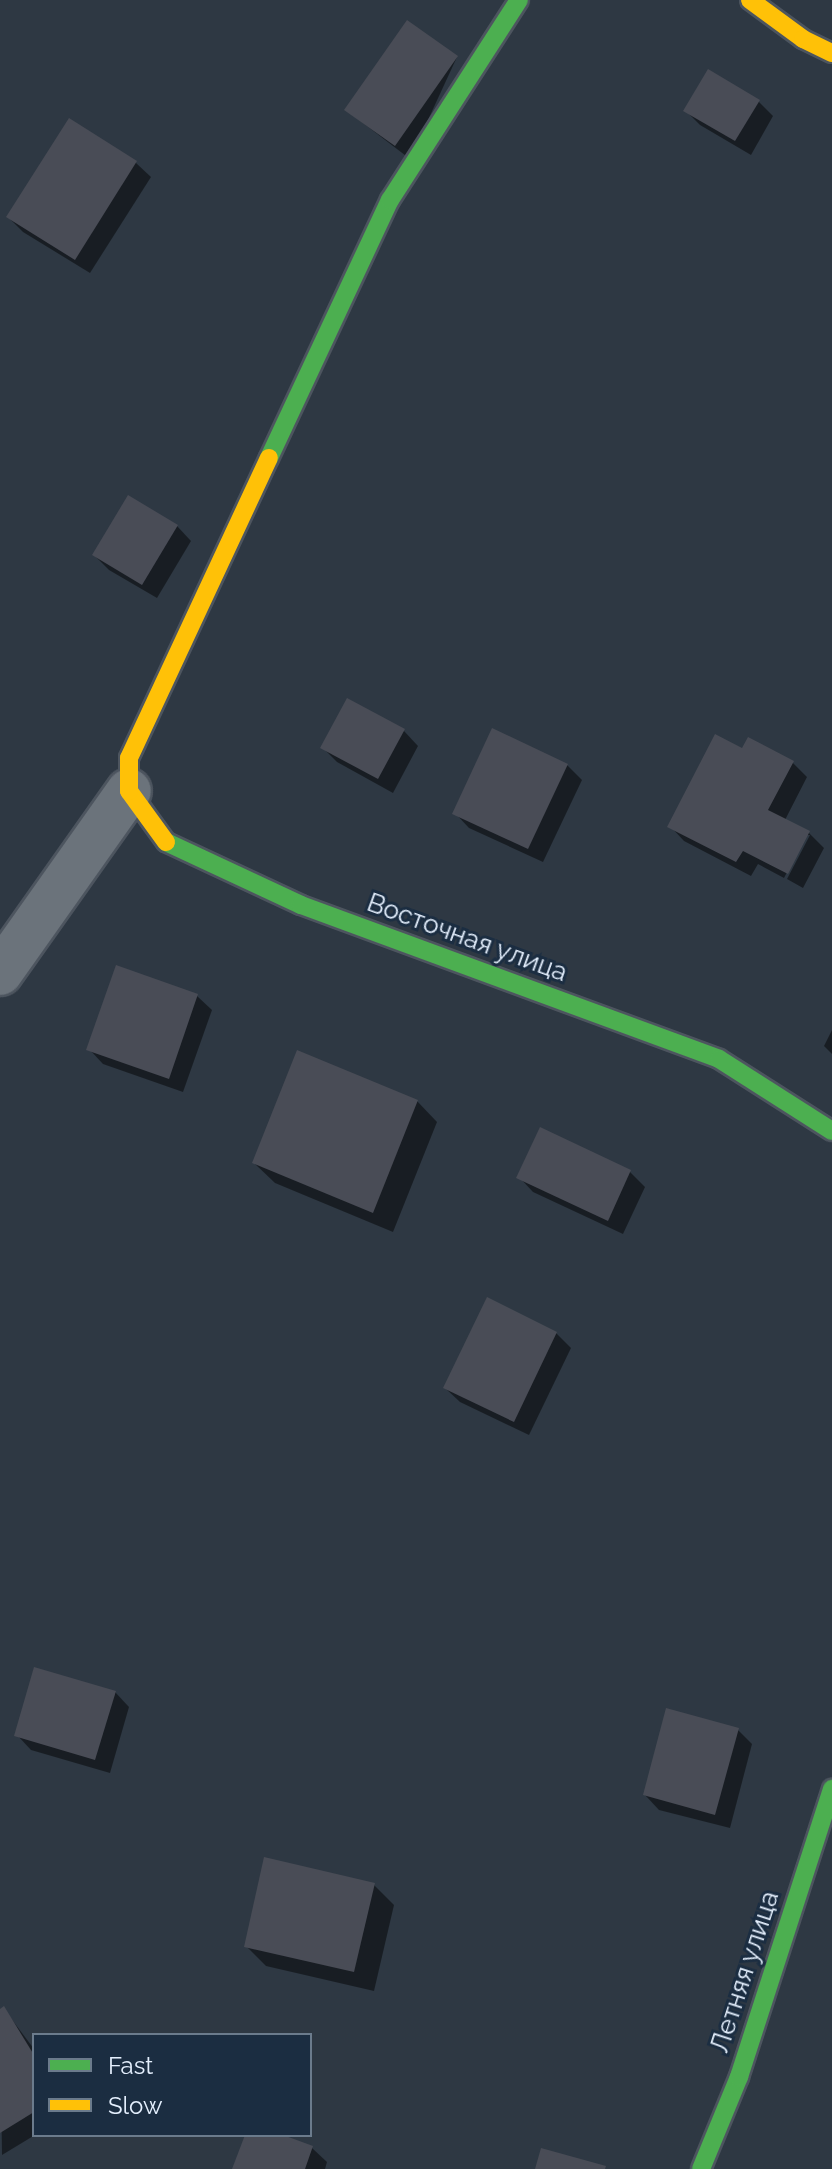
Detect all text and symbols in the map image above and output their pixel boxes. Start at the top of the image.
street label: Восточная улица [362,887,572,989]
street label: Летняя улица [704,1887,786,2057]
legend [32,2033,312,2137]
text: Fast [108,2051,153,2080]
text: Slow [108,2091,162,2120]

